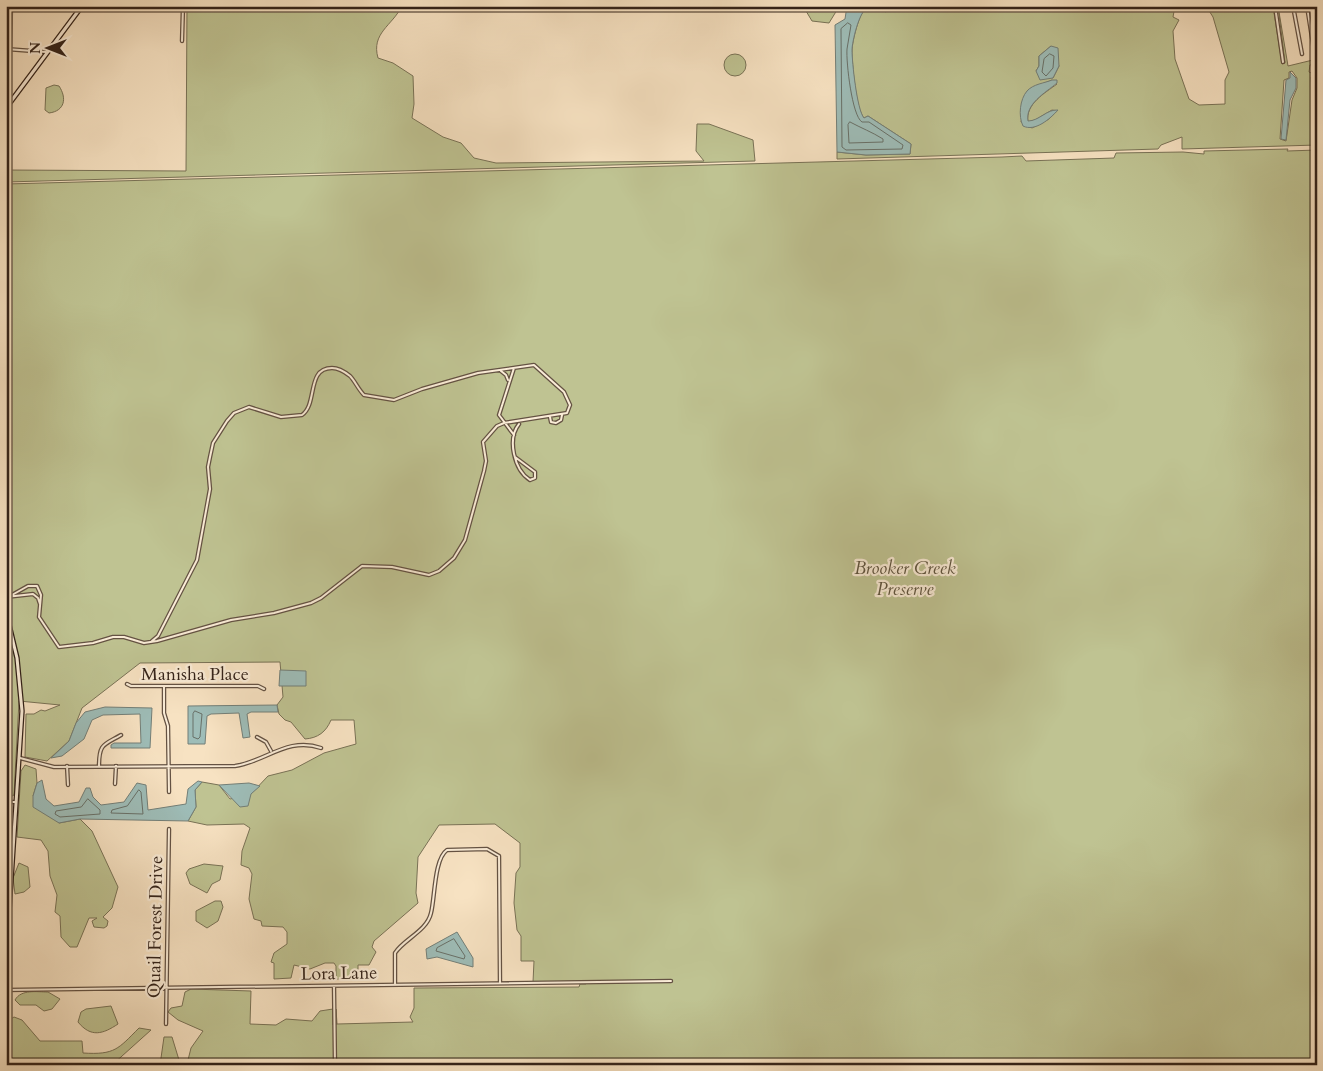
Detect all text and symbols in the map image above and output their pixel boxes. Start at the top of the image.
north arrow [22,22,72,72]
text: N [26,42,45,54]
park label: Brooker Creek Preserve [854,556,956,602]
street label: Manisha Place [141,662,249,687]
street label: Quail Forest Drive [142,856,169,998]
street label: Lora Lane [300,960,378,987]

